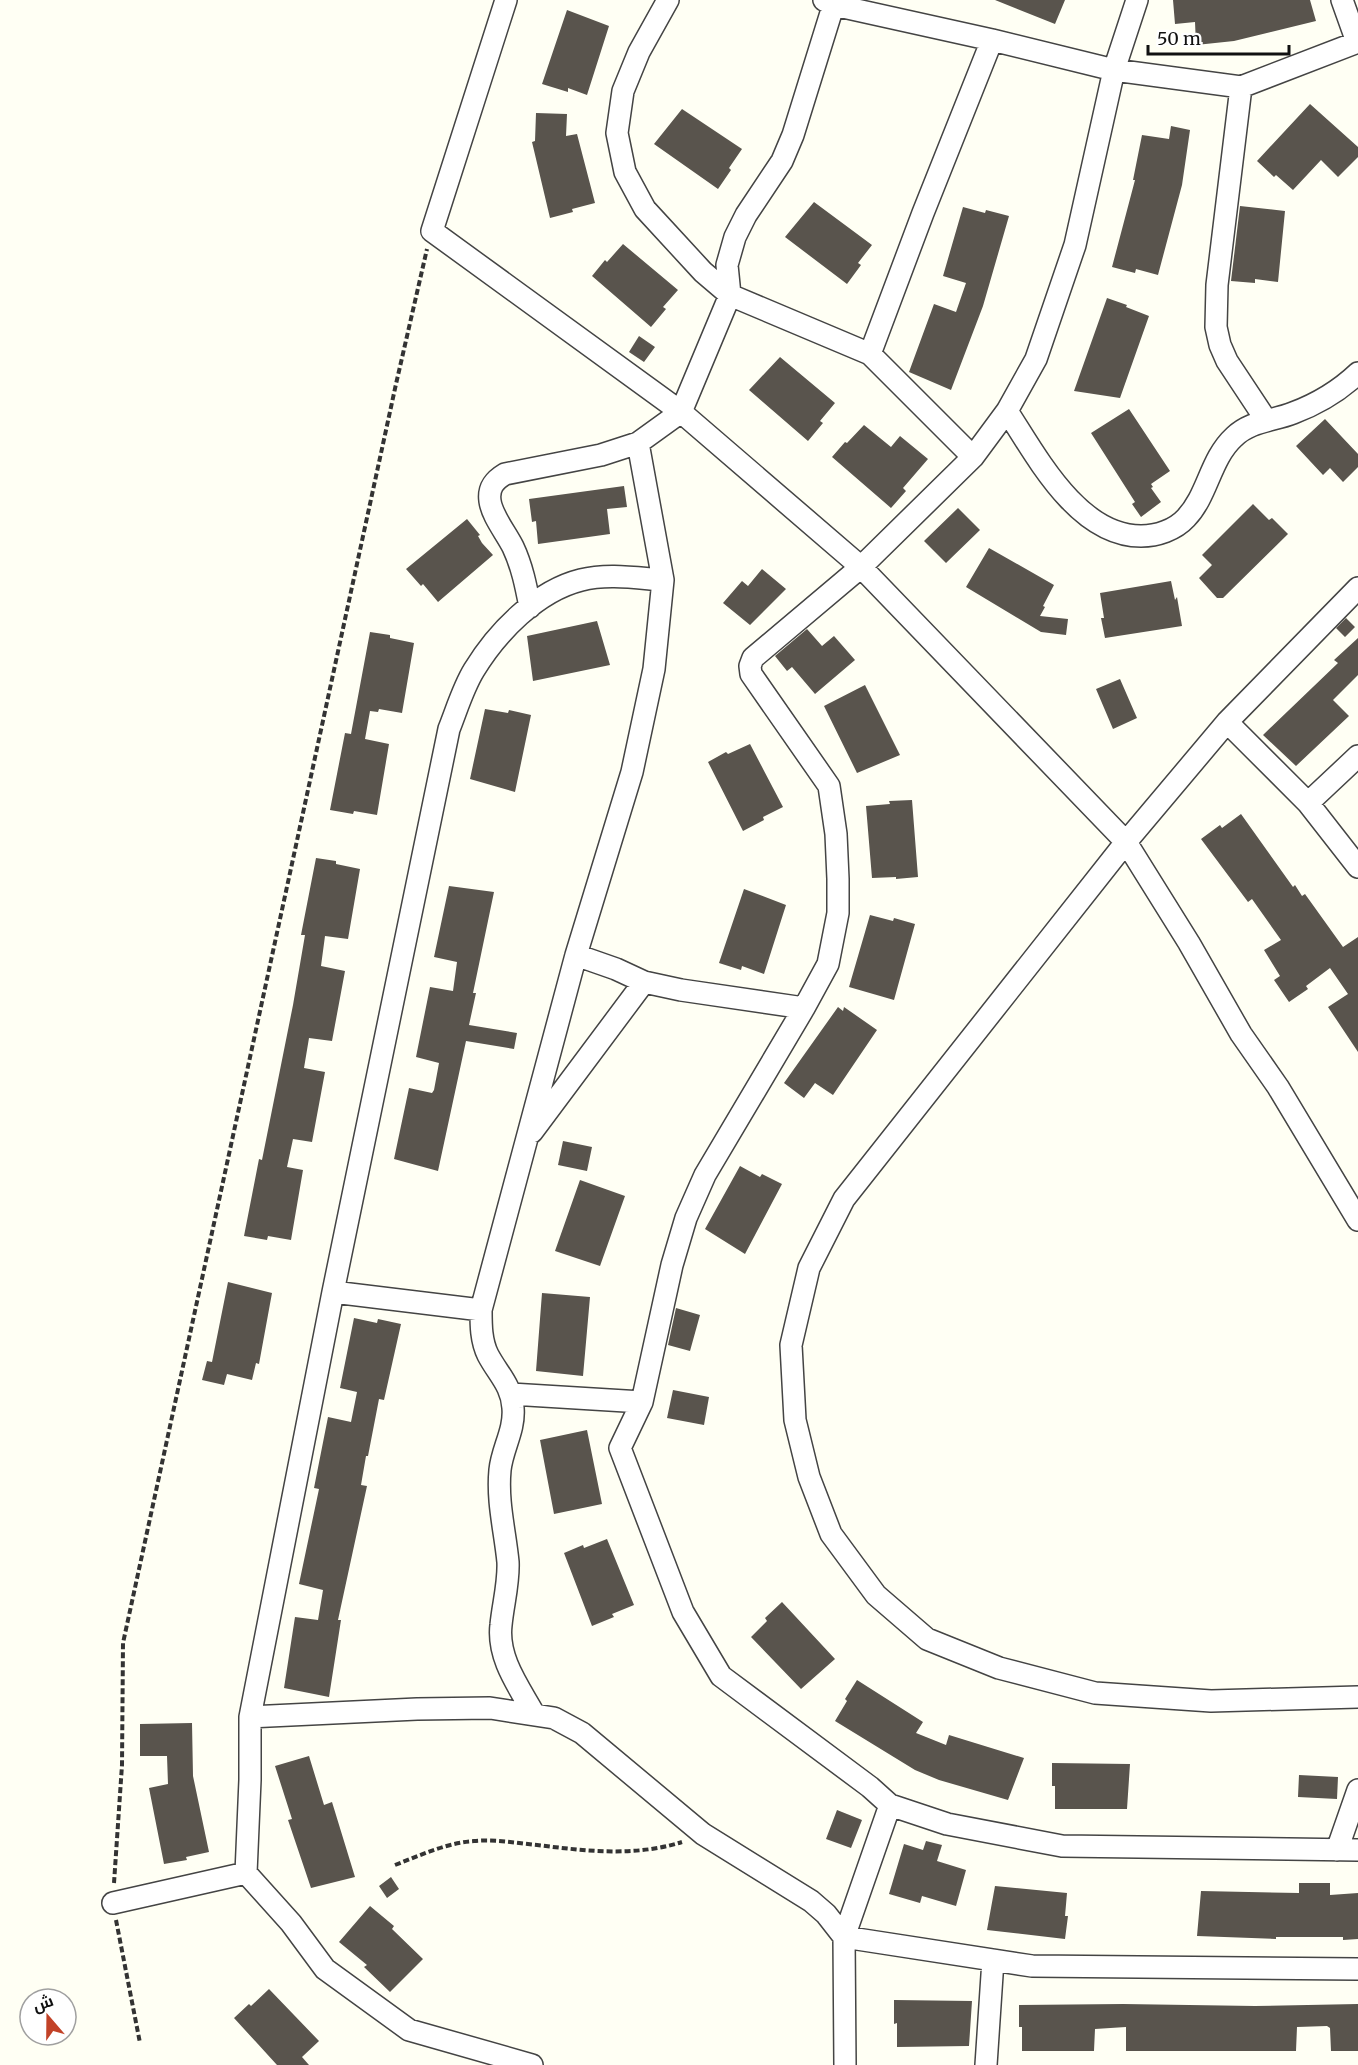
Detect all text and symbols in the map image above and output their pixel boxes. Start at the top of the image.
scale bar [1148,18,1289,56]
text: 50 m [1157,27,1201,50]
north arrow [18,1987,78,2047]
text: ش [30,1990,56,2016]

